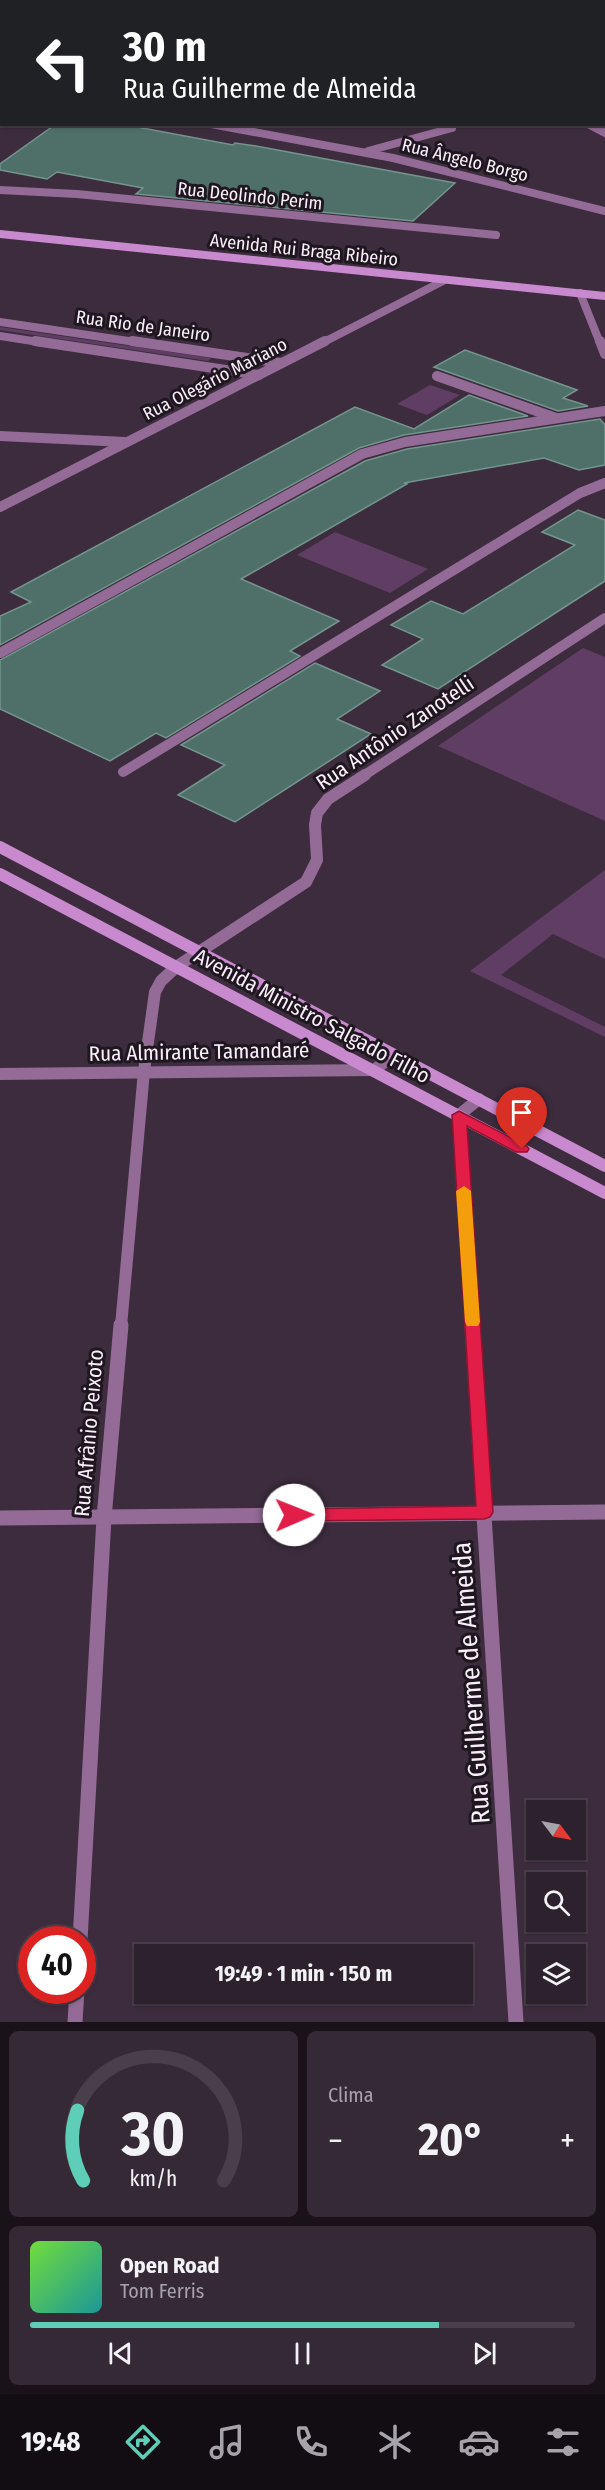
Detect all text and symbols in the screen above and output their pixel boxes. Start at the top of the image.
text: 30 m [123,22,207,72]
icon: left [24,24,102,102]
text: Rua Guilherme de Almeida [123,73,416,105]
street label: Rua Ângelo Borgo [399,134,531,186]
street label: Rua Deolindo Perim [176,177,324,215]
street label: Avenida Rui Braga Ribeiro [209,229,399,271]
street label: Rua Rio de Janeiro [75,306,211,346]
street label: Rua Olegário Mariano [139,333,291,425]
street label: Rua Antônio Zanotelli [311,670,479,796]
street label: Avenida Ministro Salgado Filho [190,943,434,1089]
street label: Rua Almirante Tamandaré [88,1037,310,1067]
pin [496,1087,547,1149]
icon: arrive [505,1096,538,1129]
street label: Rua Afrânio Peixoto [69,1348,109,1518]
position arrow [262,1483,326,1547]
street label: Rua Guilherme de Almeida [446,1541,497,1825]
north arrow [526,1800,586,1860]
map controls [526,1800,586,2004]
button: search [526,1872,586,1932]
speed limit sign: 40 [18,1926,96,2004]
button: layers [526,1944,586,2004]
text: 19:49 · 1 min · 150 m [215,1960,392,1987]
text: Clima [328,2083,373,2107]
text: 30 [121,2097,185,2172]
text: 20° [418,2113,485,2167]
text: − [328,2121,343,2161]
text: + [560,2121,575,2161]
text: km/h [130,2166,177,2192]
text: Open Road [120,2252,220,2279]
text: Tom Ferris [120,2279,204,2303]
icon: previous [104,2337,137,2370]
icon: pause [286,2337,319,2370]
icon: next [468,2337,501,2370]
icon: directions [122,2421,164,2463]
icon: music [206,2421,248,2463]
icon: phone [290,2421,332,2463]
icon: climate [374,2421,416,2463]
icon: car [458,2421,500,2463]
icon: filters [542,2421,584,2463]
text: 19:48 [21,2426,81,2458]

